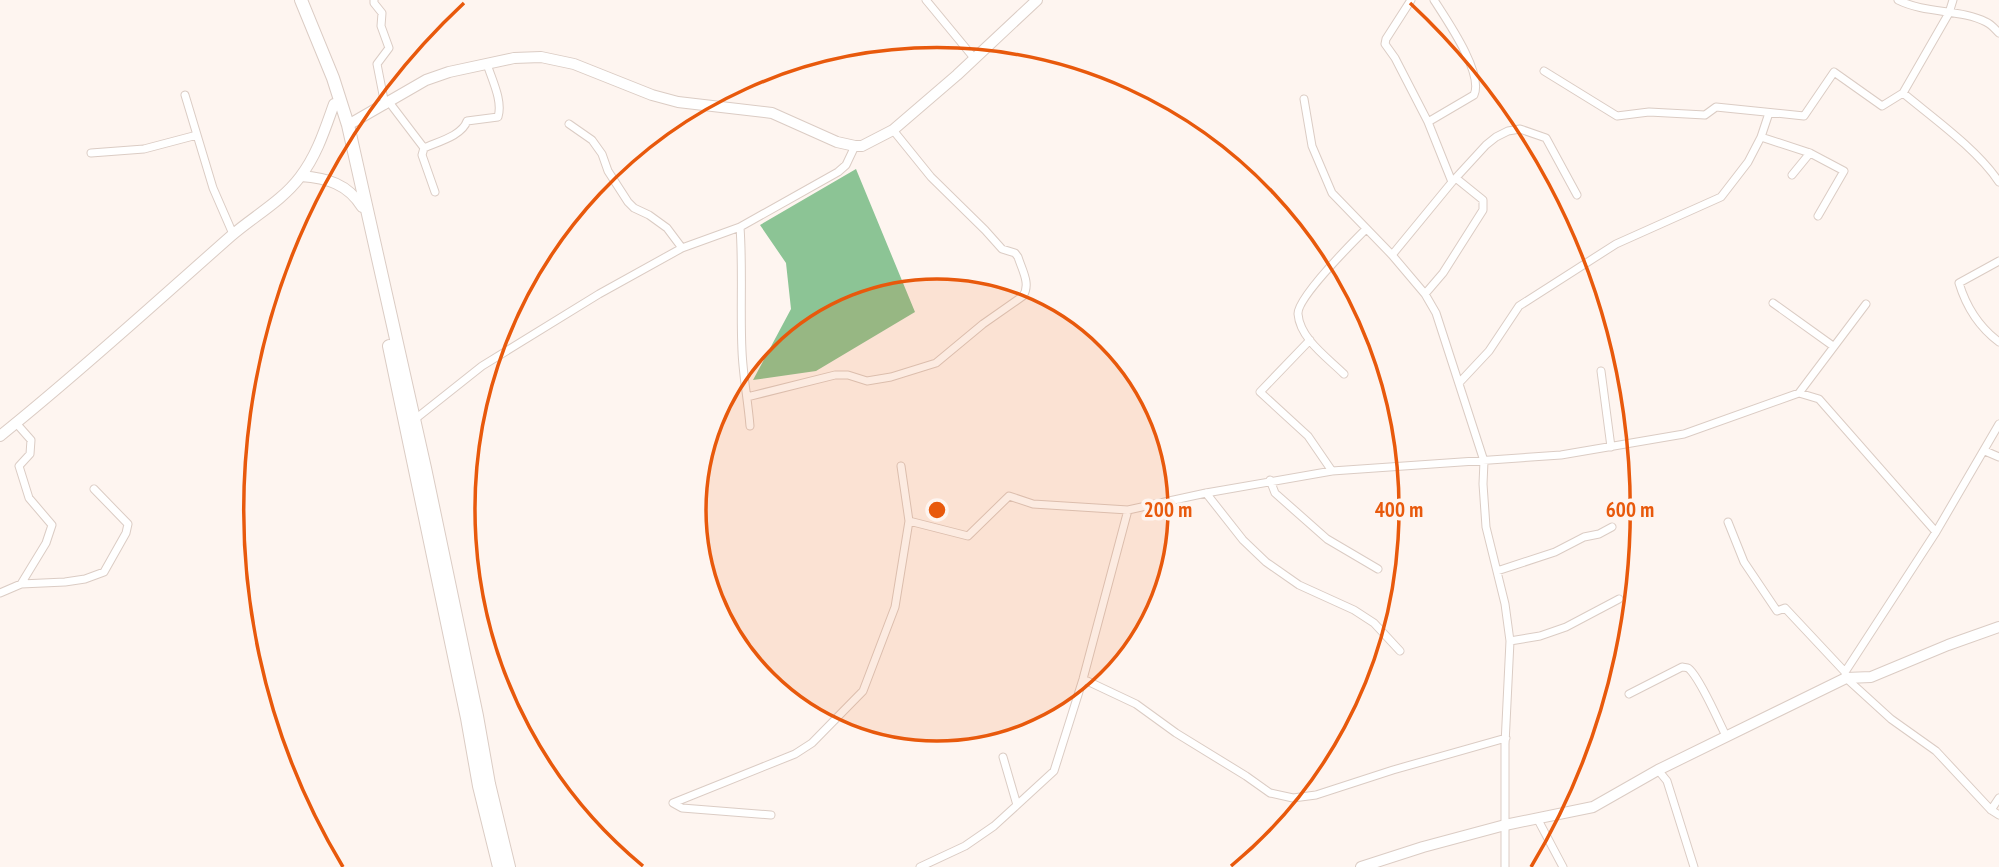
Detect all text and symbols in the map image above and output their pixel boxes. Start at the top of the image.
text: 200 m [1144,496,1192,523]
text: 400 m [1375,496,1423,523]
text: 600 m [1606,496,1654,523]
centre of rings [925,498,949,522]

